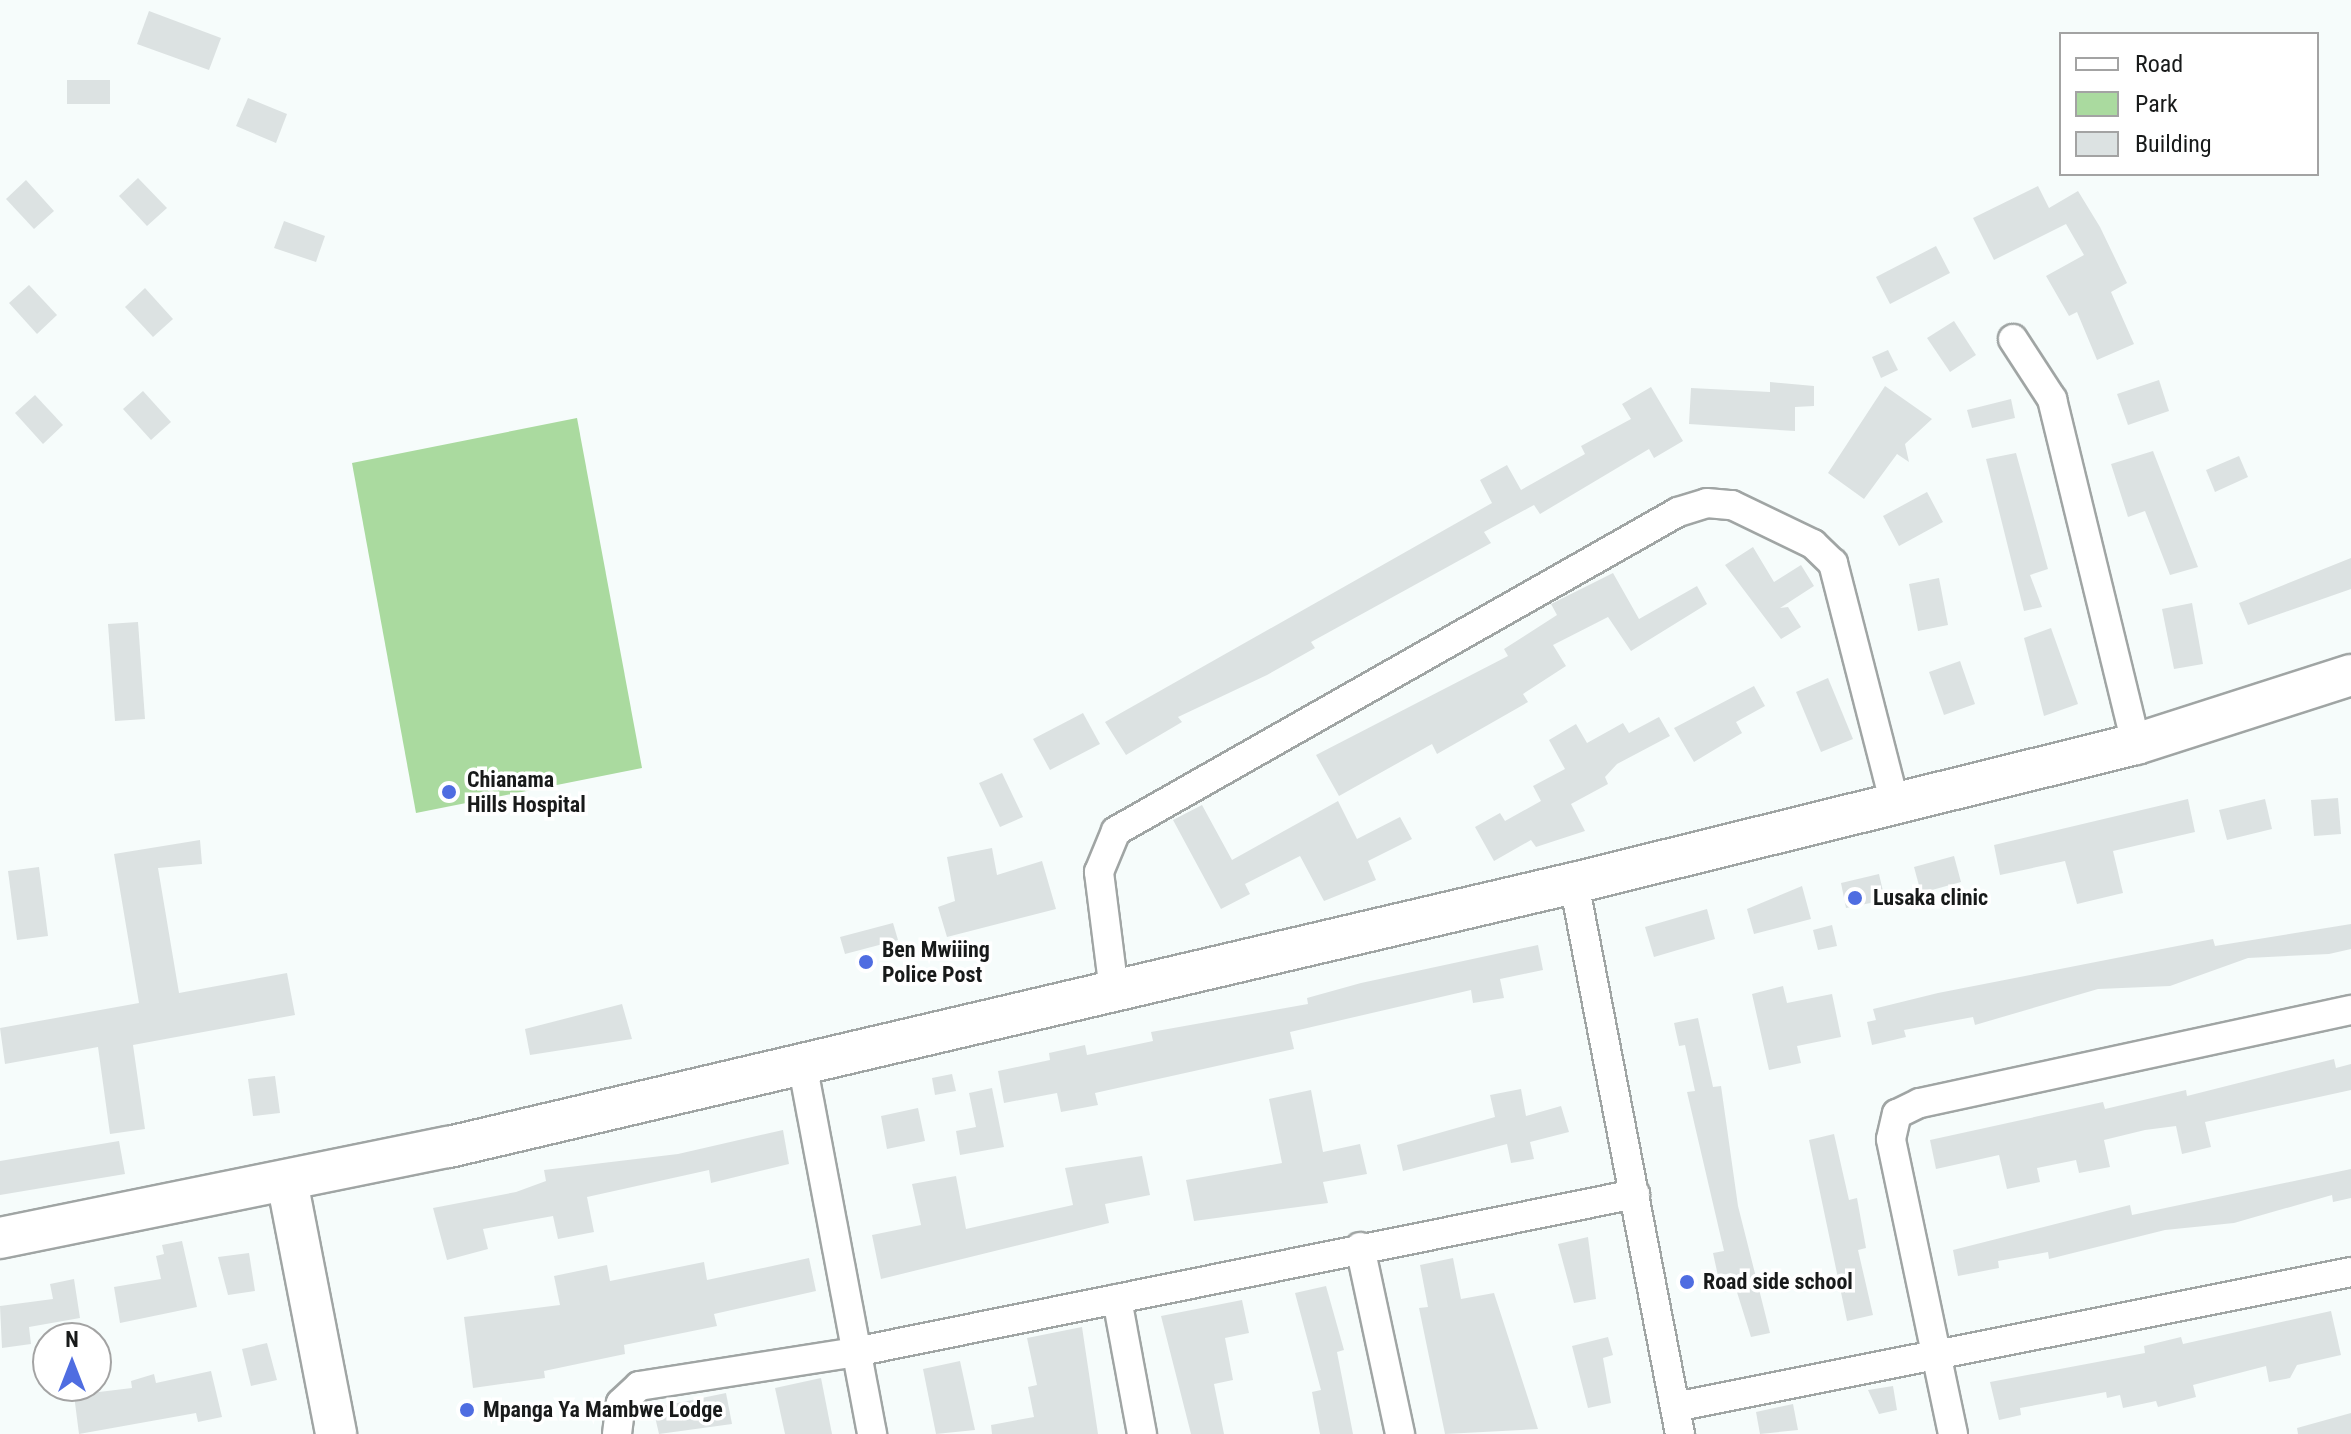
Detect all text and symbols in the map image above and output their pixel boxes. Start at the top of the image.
legend [2059,32,2319,176]
text: Road [2135,50,2183,78]
text: Park [2135,90,2178,118]
text: Building [2135,130,2212,158]
place label: Chianama Hills Hospital [467,766,586,818]
marker: Chianama Hills Hospital [438,781,460,803]
place label: Lusaka clinic [1873,885,1988,911]
marker: Lusaka clinic [1844,887,1866,909]
place label: Ben Mwiiing Police Post [882,936,990,988]
marker: Ben Mwiiing Police Post [857,953,875,971]
place label: Road side school [1703,1269,1853,1295]
marker: Road side school [1678,1273,1696,1291]
north arrow [32,1322,112,1402]
text: N [65,1327,79,1352]
place label: Mpanga Ya Mambwe Lodge [483,1397,723,1423]
marker: Mpanga Ya Mambwe Lodge [458,1401,476,1419]

